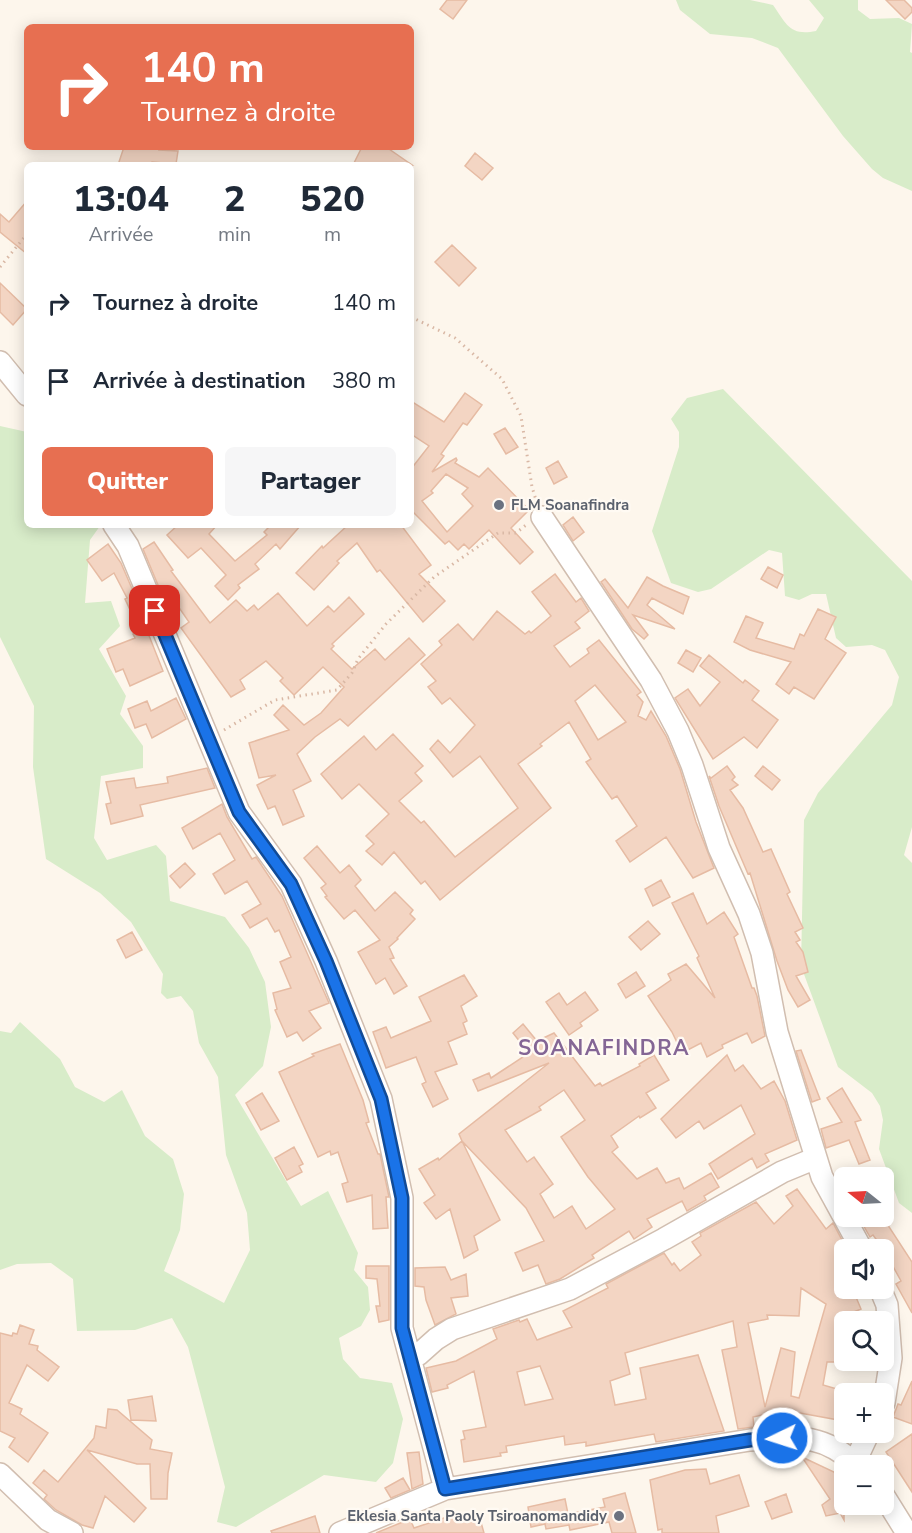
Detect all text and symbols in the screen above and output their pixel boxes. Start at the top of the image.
text: 140 m [141,40,265,97]
icon: right [42,48,120,126]
text: Tournez à droite [141,94,336,131]
text: 13:04 [73,175,169,224]
text: 2 [224,175,245,224]
text: 520 [300,175,365,224]
text: Arrivée [88,221,153,248]
text: min [218,221,251,248]
text: m [324,221,341,248]
icon: right [42,287,75,320]
text: Tournez à droite [93,288,258,318]
text: 140 m [332,288,396,318]
icon: arrive [42,365,75,398]
text: Arrivée à destination [93,366,306,396]
text: 380 m [332,366,396,396]
button: Quitter [42,447,213,516]
button: Partager [225,447,396,516]
place label: FLM Soanafindra [511,495,629,515]
marker: FLM Soanafindra [492,498,506,512]
pin [129,585,180,636]
icon: arrive [138,594,171,627]
district label: SOANAFINDRA [518,1034,690,1062]
north arrow [834,1167,894,1227]
map controls [834,1167,894,1515]
button: sound [834,1239,894,1299]
button: search [834,1311,894,1371]
button: + [834,1383,894,1443]
position arrow [750,1406,814,1470]
button: − [834,1455,894,1515]
place label: Eklesia Santa Paoly Tsiroanomandidy [347,1506,607,1526]
marker: Eklesia Santa Paoly Tsiroanomandidy [612,1509,626,1523]

